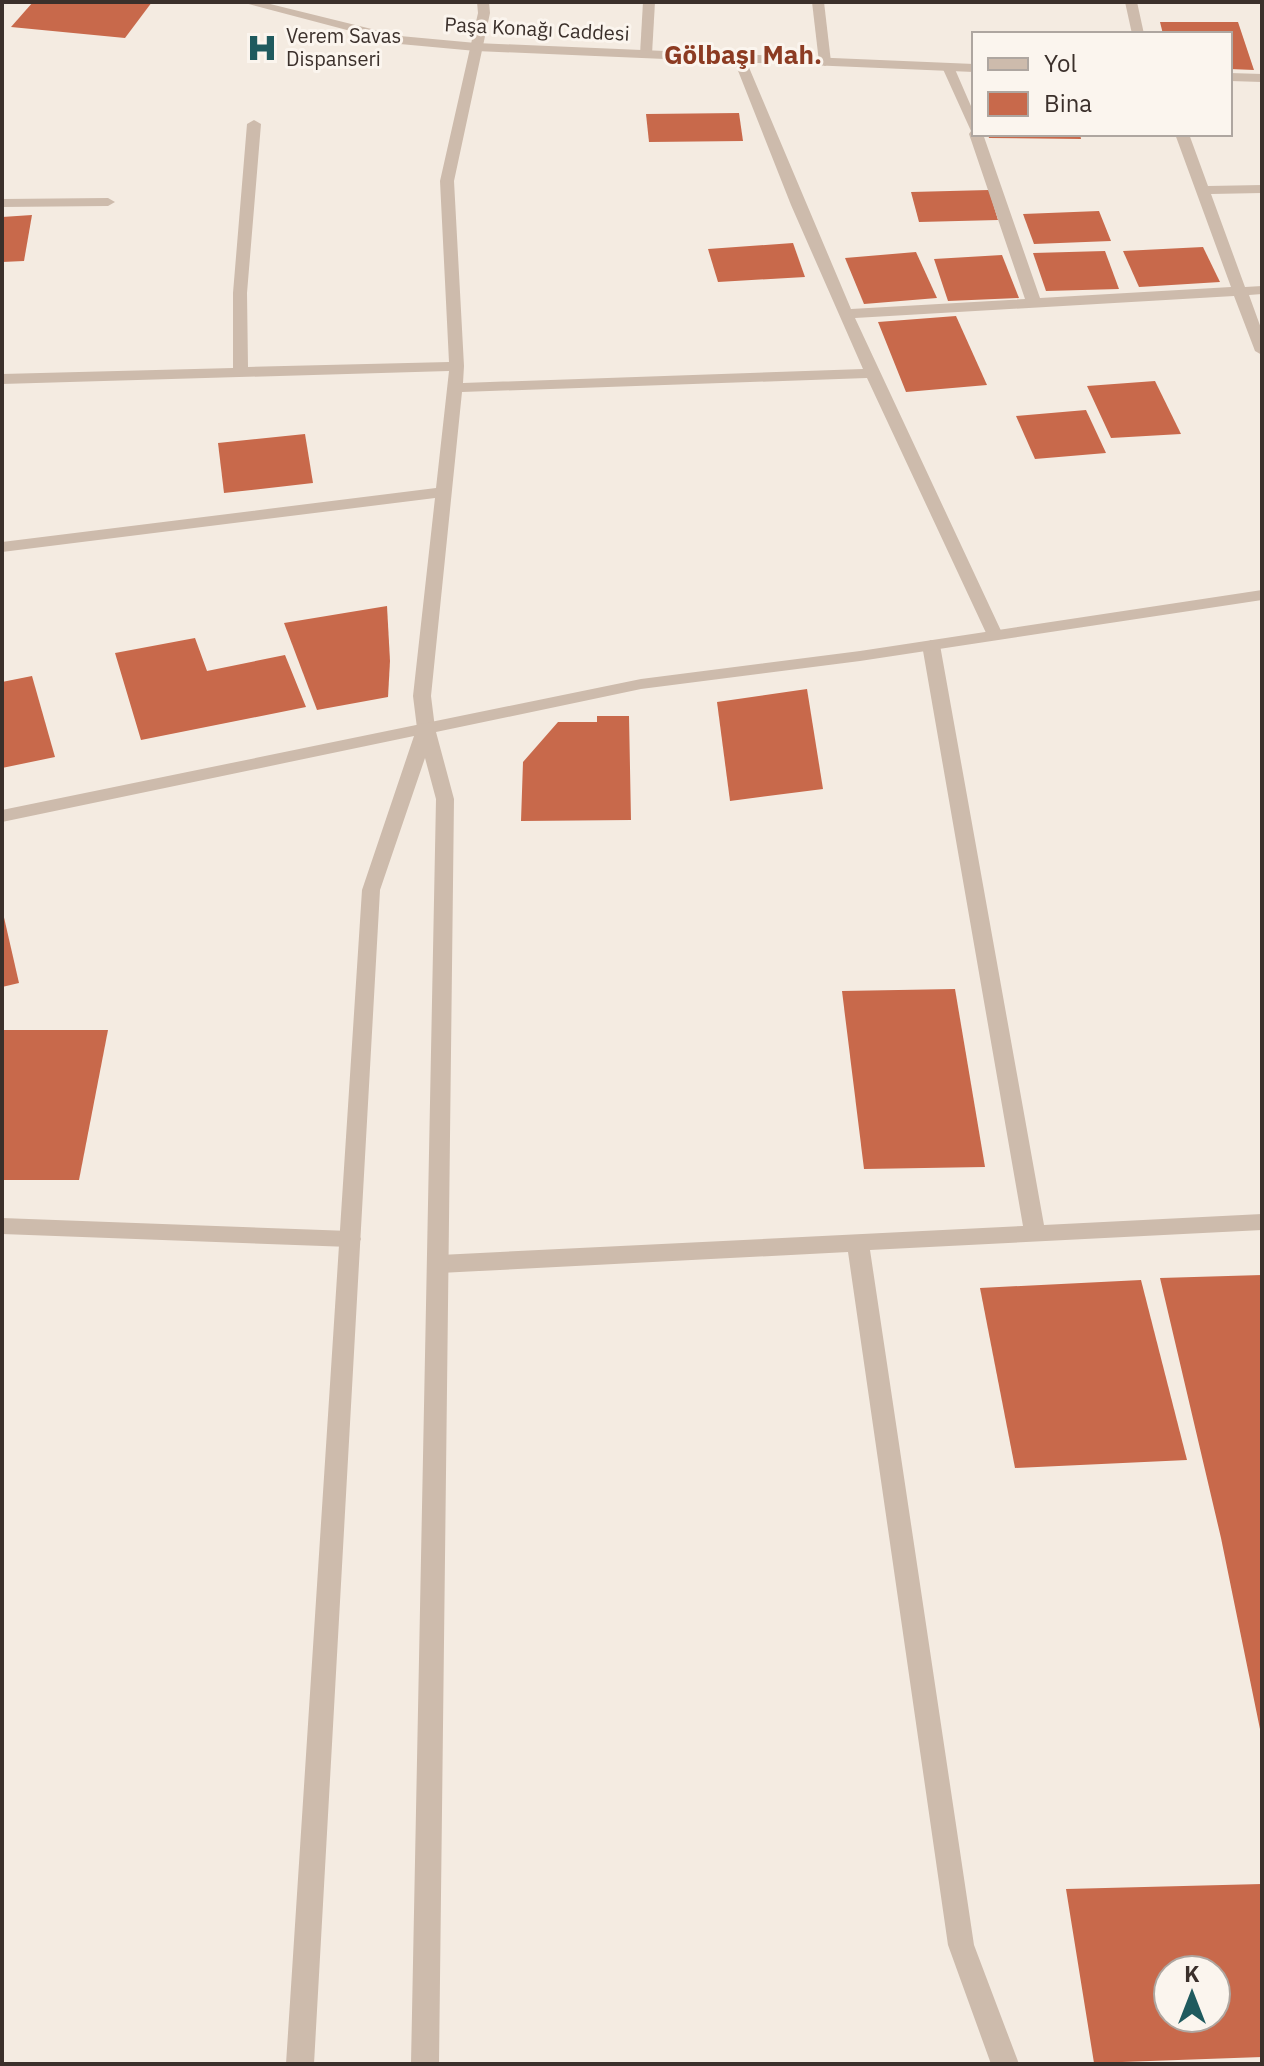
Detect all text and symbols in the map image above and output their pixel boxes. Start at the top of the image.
street label: Paşa Konağı Caddesi [444,10,630,47]
place label: Verem Savas Dispanseri [286,22,401,72]
hospital icon: Verem Savas Dispanseri [245,31,279,65]
legend [972,32,1232,136]
district label: Gölbaşı Mah. [664,37,822,71]
text: Yol [1044,47,1077,79]
text: Bina [1044,87,1092,119]
north arrow [1152,1954,1232,2034]
text: K [1184,1959,1200,1988]

